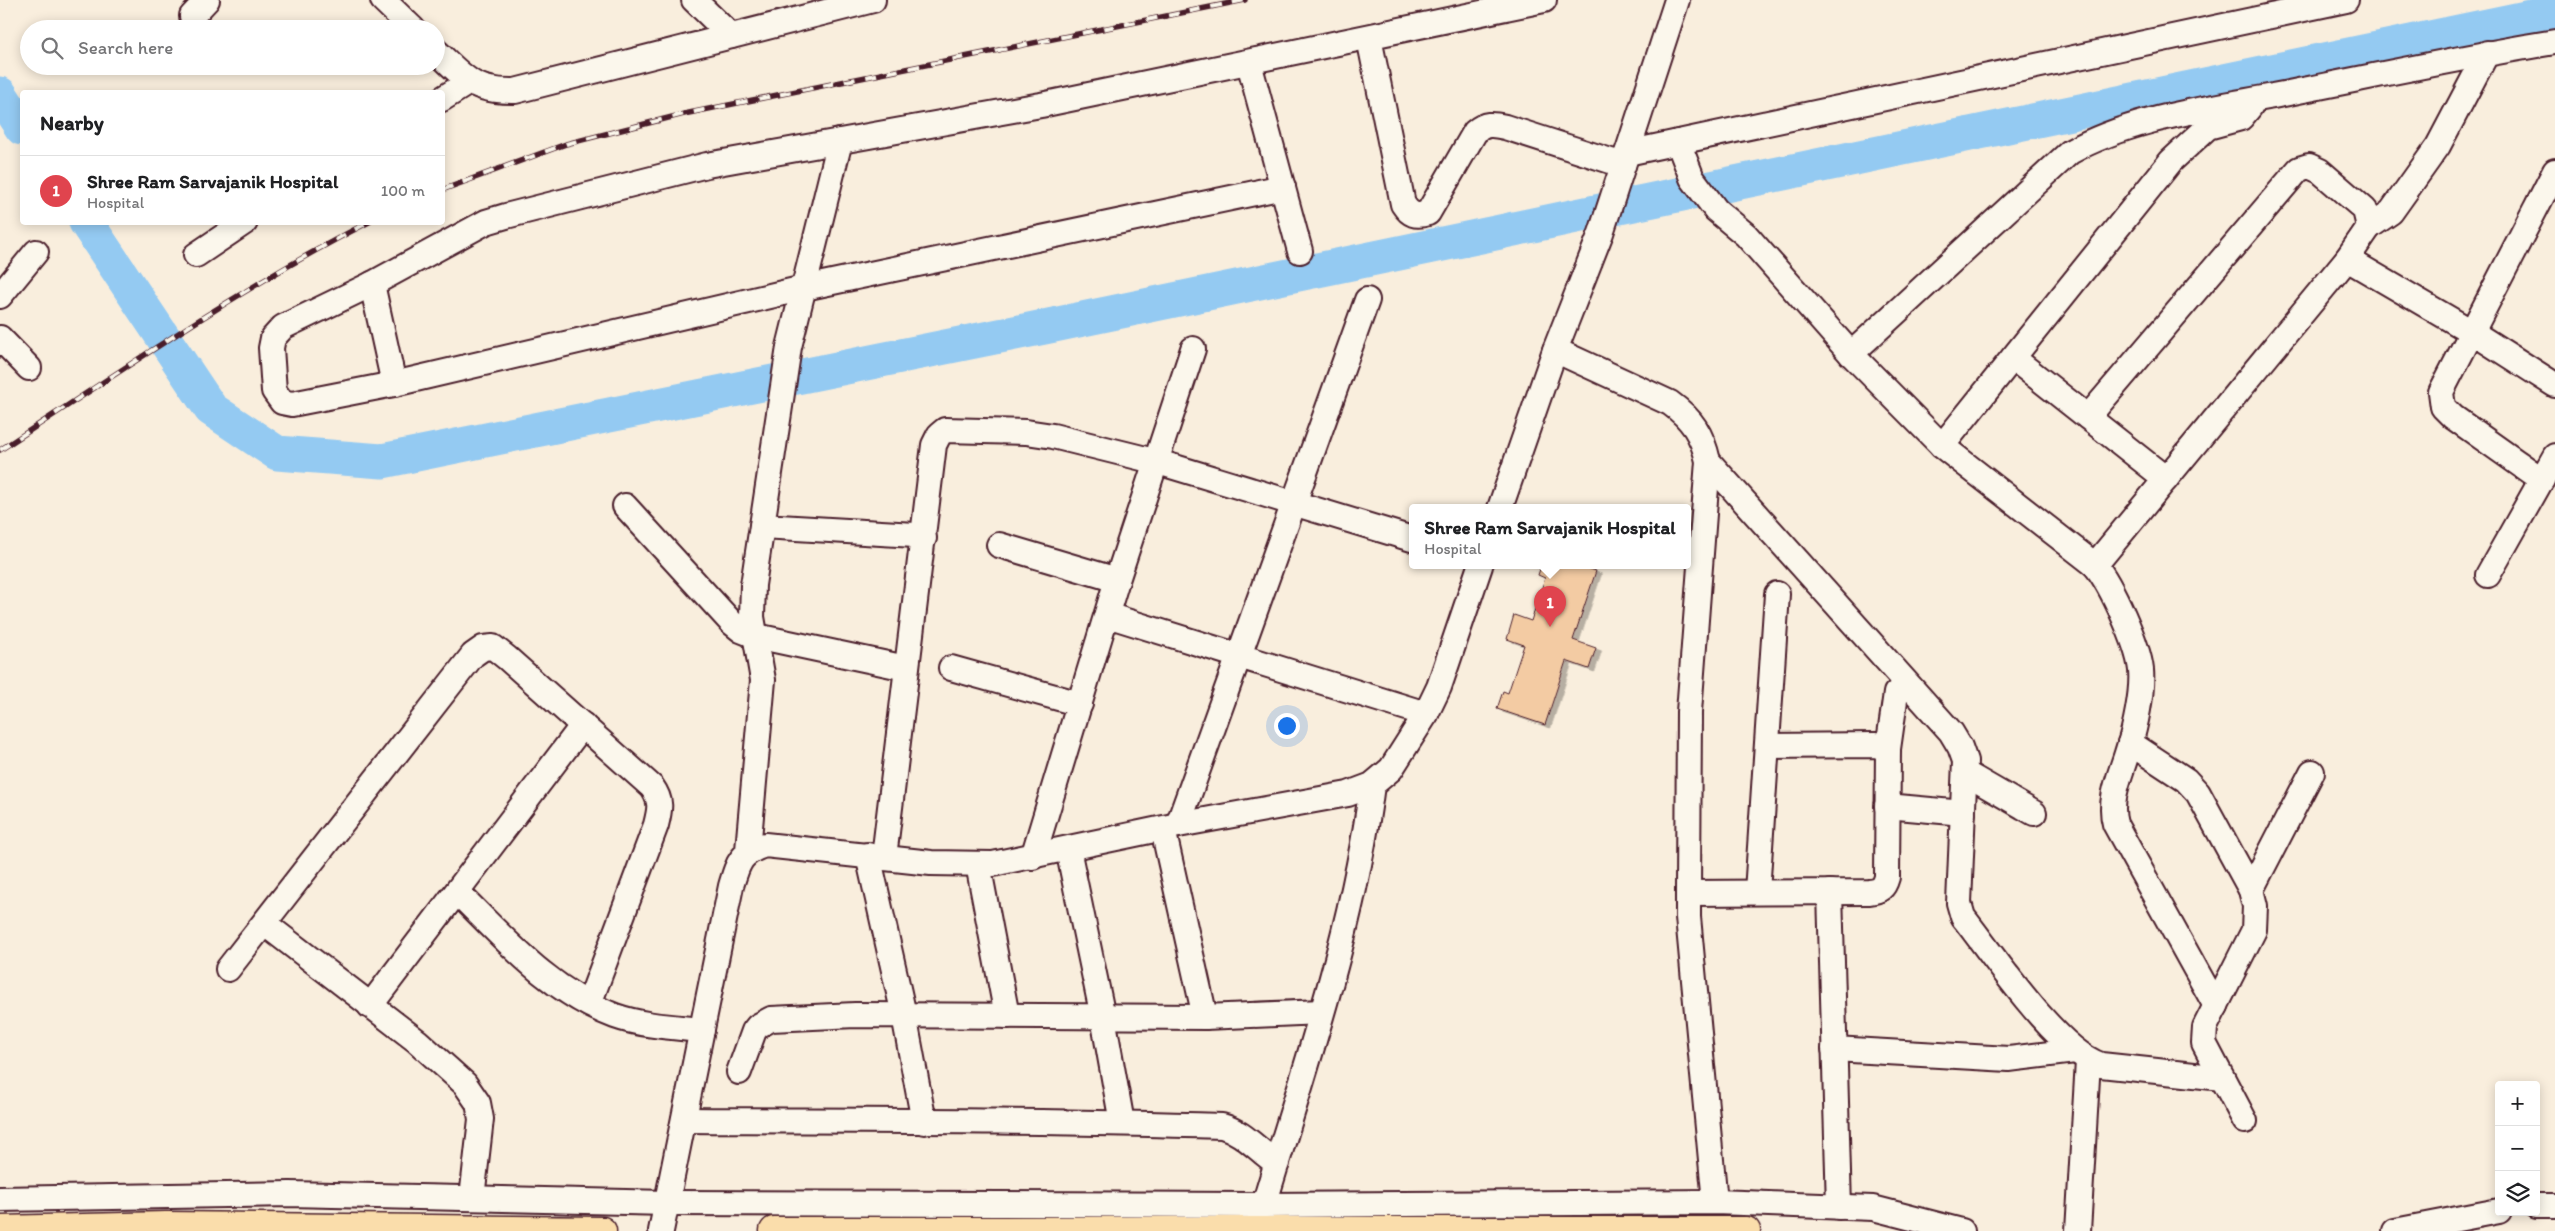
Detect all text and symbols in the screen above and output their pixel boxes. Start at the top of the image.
search box [20,20,445,75]
icon: search [38,34,66,62]
text: Search here [78,36,173,59]
text: Nearby [40,110,104,135]
text: Shree Ram Sarvajanik Hospital [87,170,338,193]
text: 1 [52,181,60,200]
text: 100 m [381,181,425,200]
text: Hospital [87,193,144,212]
popup [1409,504,1691,569]
text: Shree Ram Sarvajanik Hospital [1424,516,1676,539]
text: Hospital [1424,539,1482,558]
pin: 1 [1534,586,1566,627]
your location [1274,713,1300,739]
map controls [2495,1081,2540,1216]
button: + [2495,1081,2540,1126]
button: − [2495,1126,2540,1171]
button: layers [2495,1171,2540,1216]

